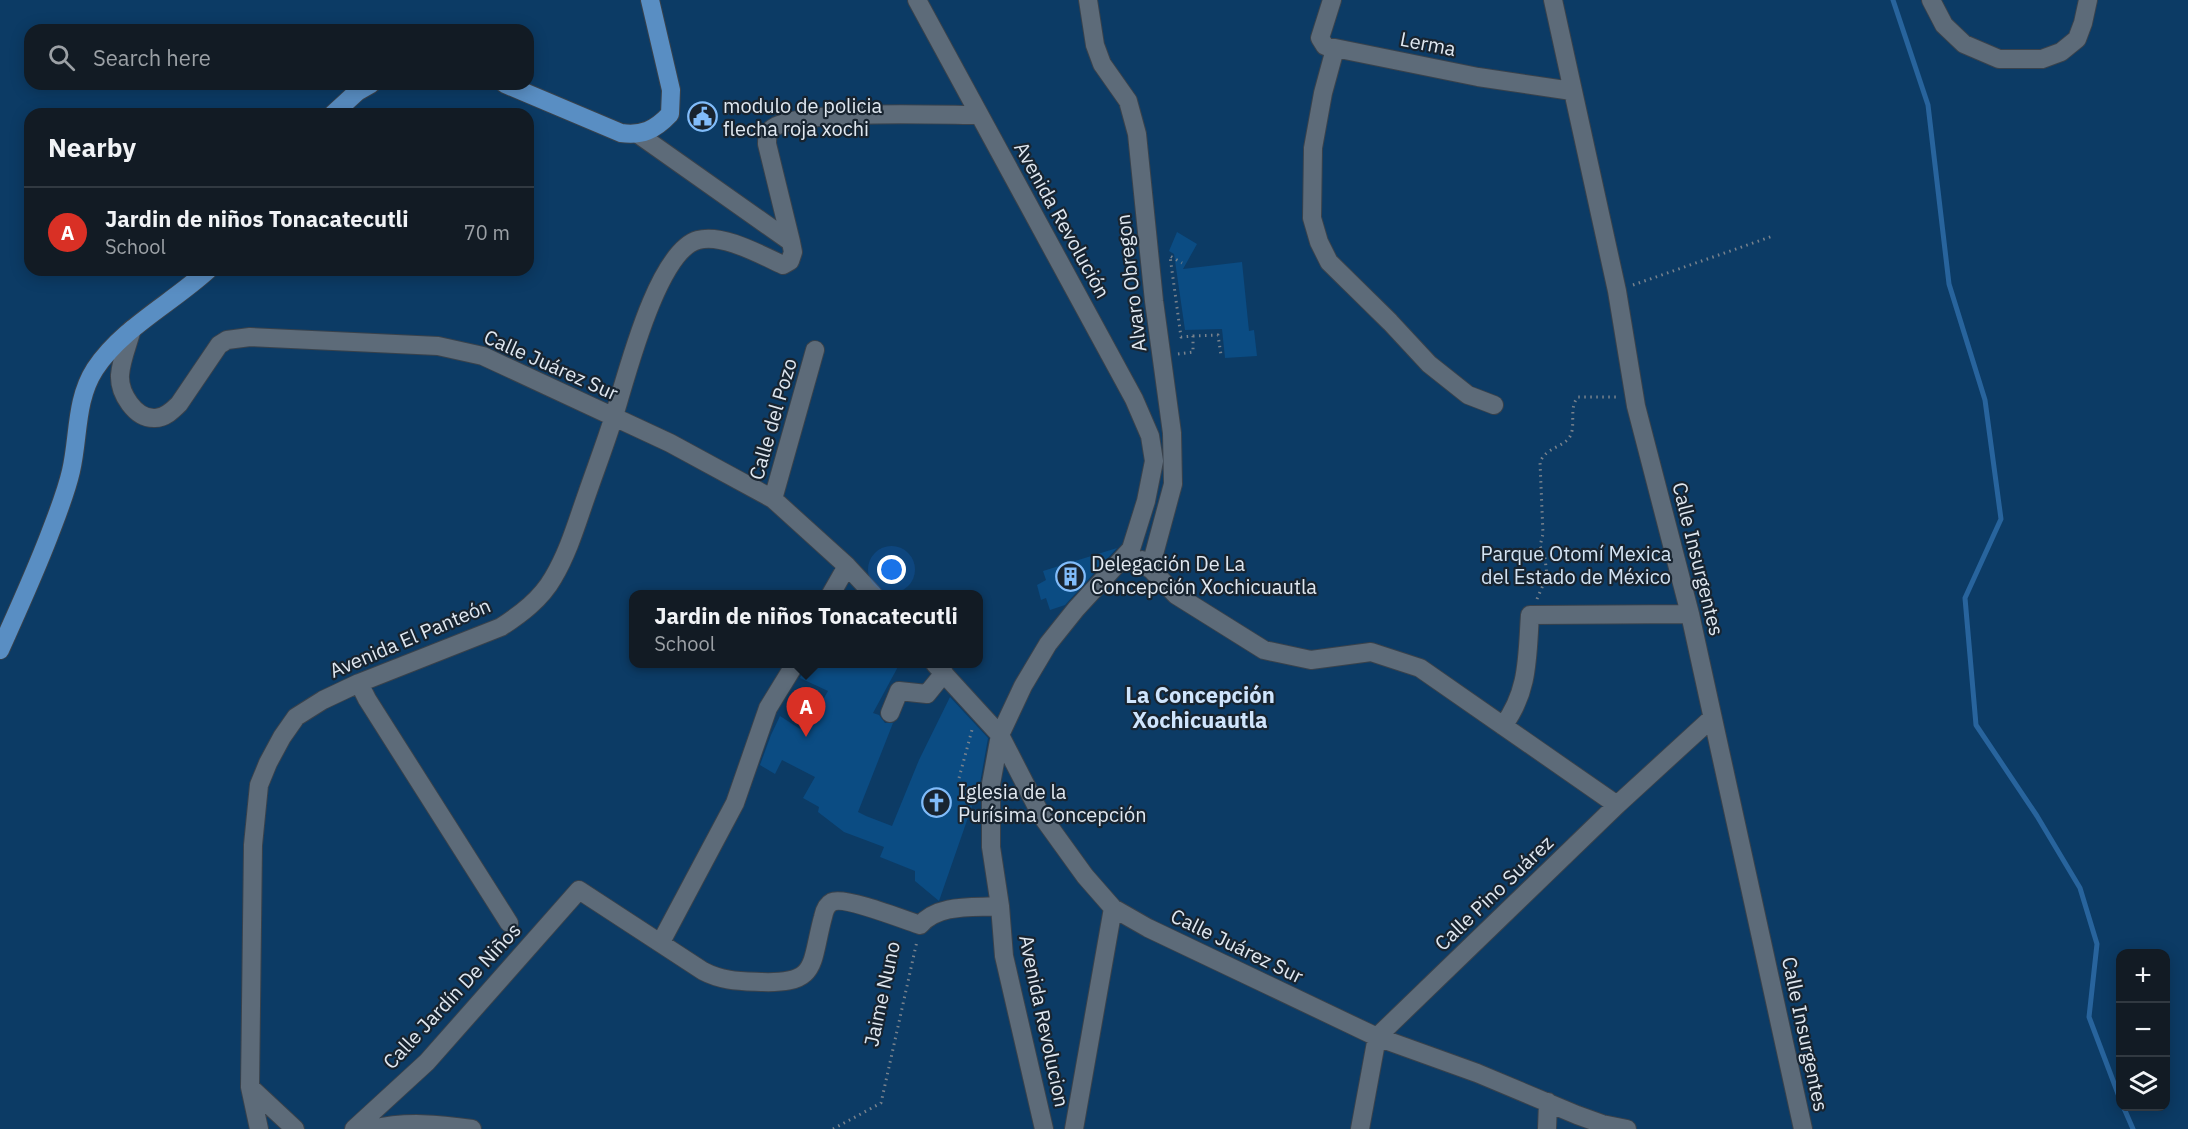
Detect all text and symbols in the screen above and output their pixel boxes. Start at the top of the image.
search box [24,24,534,90]
street label: Lerma [1398,25,1459,62]
icon: search [45,41,78,74]
text: Search here [93,43,211,72]
place label: modulo de policia flecha roja xochi [723,92,883,142]
public building icon: modulo de policia flecha roja xochi [686,101,718,133]
text: Nearby [48,130,136,164]
street label: Avenida Revolución [1008,137,1117,303]
text: Jardin de niños Tonacatecutli [105,204,409,233]
street label: Alvaro Obregon [1109,213,1152,353]
text: A [61,219,74,246]
text: 70 m [464,219,510,246]
text: School [105,233,166,260]
street label: Calle Juárez Sur [480,323,623,406]
street label: Calle del Pozo [742,355,803,483]
street label: Calle Insurgentes [1666,479,1731,638]
park label: Parque Otomí Mexica del Estado de México [1481,540,1672,590]
place label: Delegación De La Concepción Xochicuautla [1091,550,1317,600]
your location [877,555,906,584]
building icon: Delegación De La Concepción Xochicuautla [1054,560,1086,592]
popup [629,590,983,668]
street label: Avenida El Panteón [325,591,495,684]
text: Jardin de niños Tonacatecutli [654,601,958,630]
text: School [654,630,715,657]
district label: La Concepción Xochicuautla [1125,680,1275,734]
pin: A [786,688,826,737]
place label: Iglesia de la Purísima Concepción [958,778,1147,828]
church icon: Iglesia de la Purísima Concepción [921,787,953,819]
street label: Calle Pino Suárez [1429,829,1559,956]
street label: Calle Juárez Sur [1166,902,1308,989]
street label: Calle Jardín De Niños [377,917,527,1075]
street label: Avenida Revolucion [1013,932,1076,1109]
street label: Jaime Nuno [857,939,906,1049]
map controls [2116,949,2170,1111]
button: + [2116,949,2170,1003]
street label: Calle Insurgentes [1776,954,1835,1114]
button: − [2116,1003,2170,1057]
button: layers [2116,1057,2170,1111]

